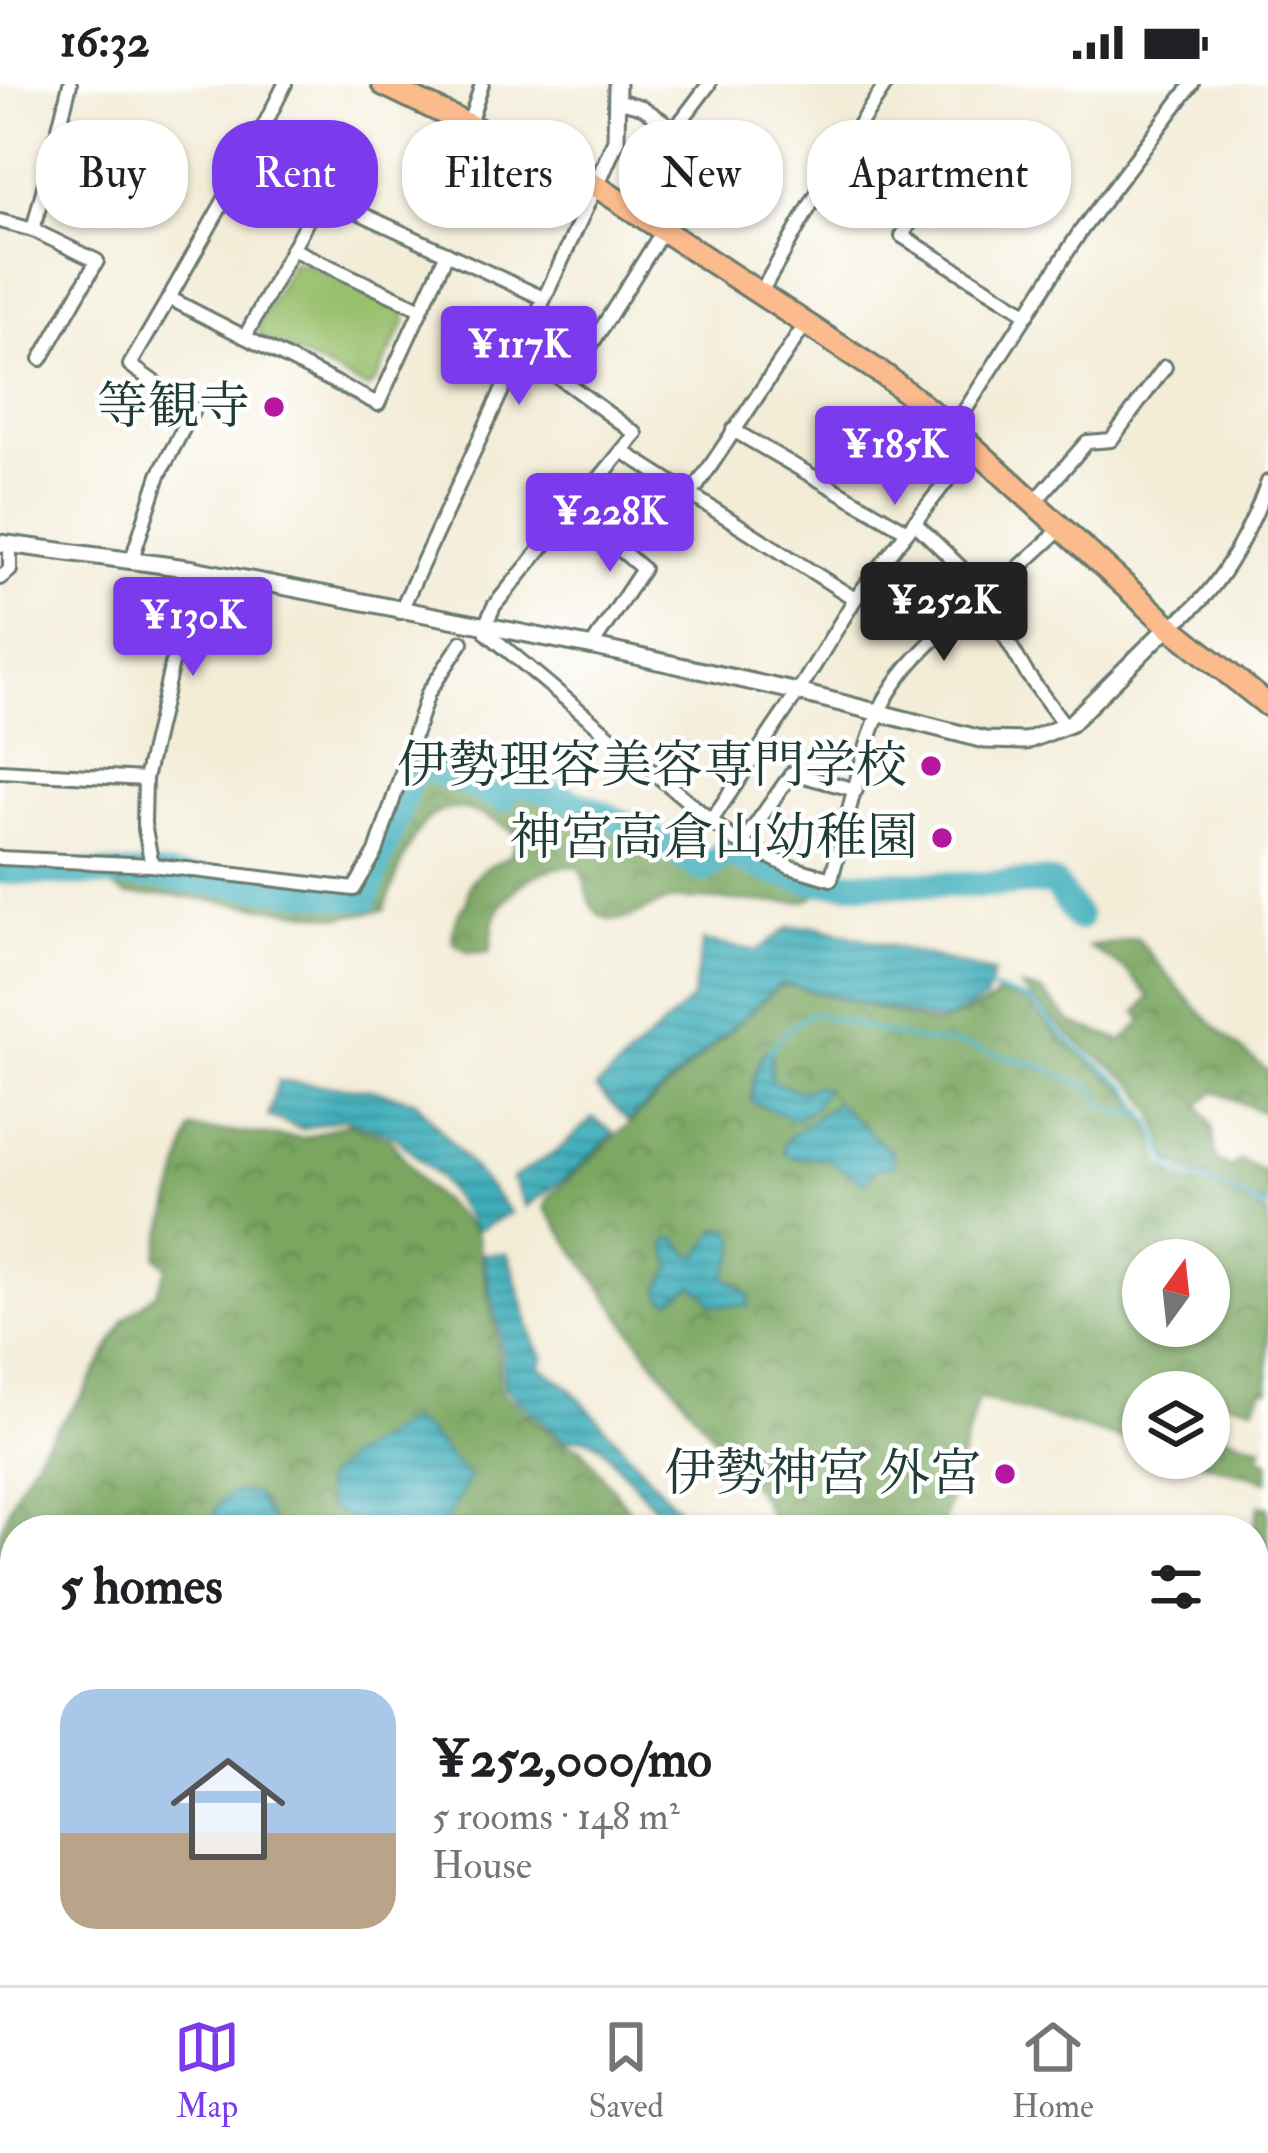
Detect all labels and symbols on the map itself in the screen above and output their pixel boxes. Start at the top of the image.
pin: ¥117K [435,306,603,408]
place label: 等観寺 [97,375,250,439]
marker: 等観寺 [261,394,287,420]
pin: ¥185K [811,406,979,508]
pin: ¥228K [526,473,694,575]
pin: ¥252K [860,562,1028,664]
pin: ¥130K [109,577,277,679]
place label: 伊勢理容美容専門学校 [397,734,907,798]
marker: 伊勢理容美容専門学校 [918,753,944,779]
place label: 神宮高倉山幼稚園 [510,806,918,870]
marker: 神宮高倉山幼稚園 [929,825,955,851]
north arrow [1122,1239,1230,1347]
place label: 伊勢神宮 外宮 [664,1442,981,1506]
marker: 伊勢神宮 外宮 [992,1461,1018,1487]

